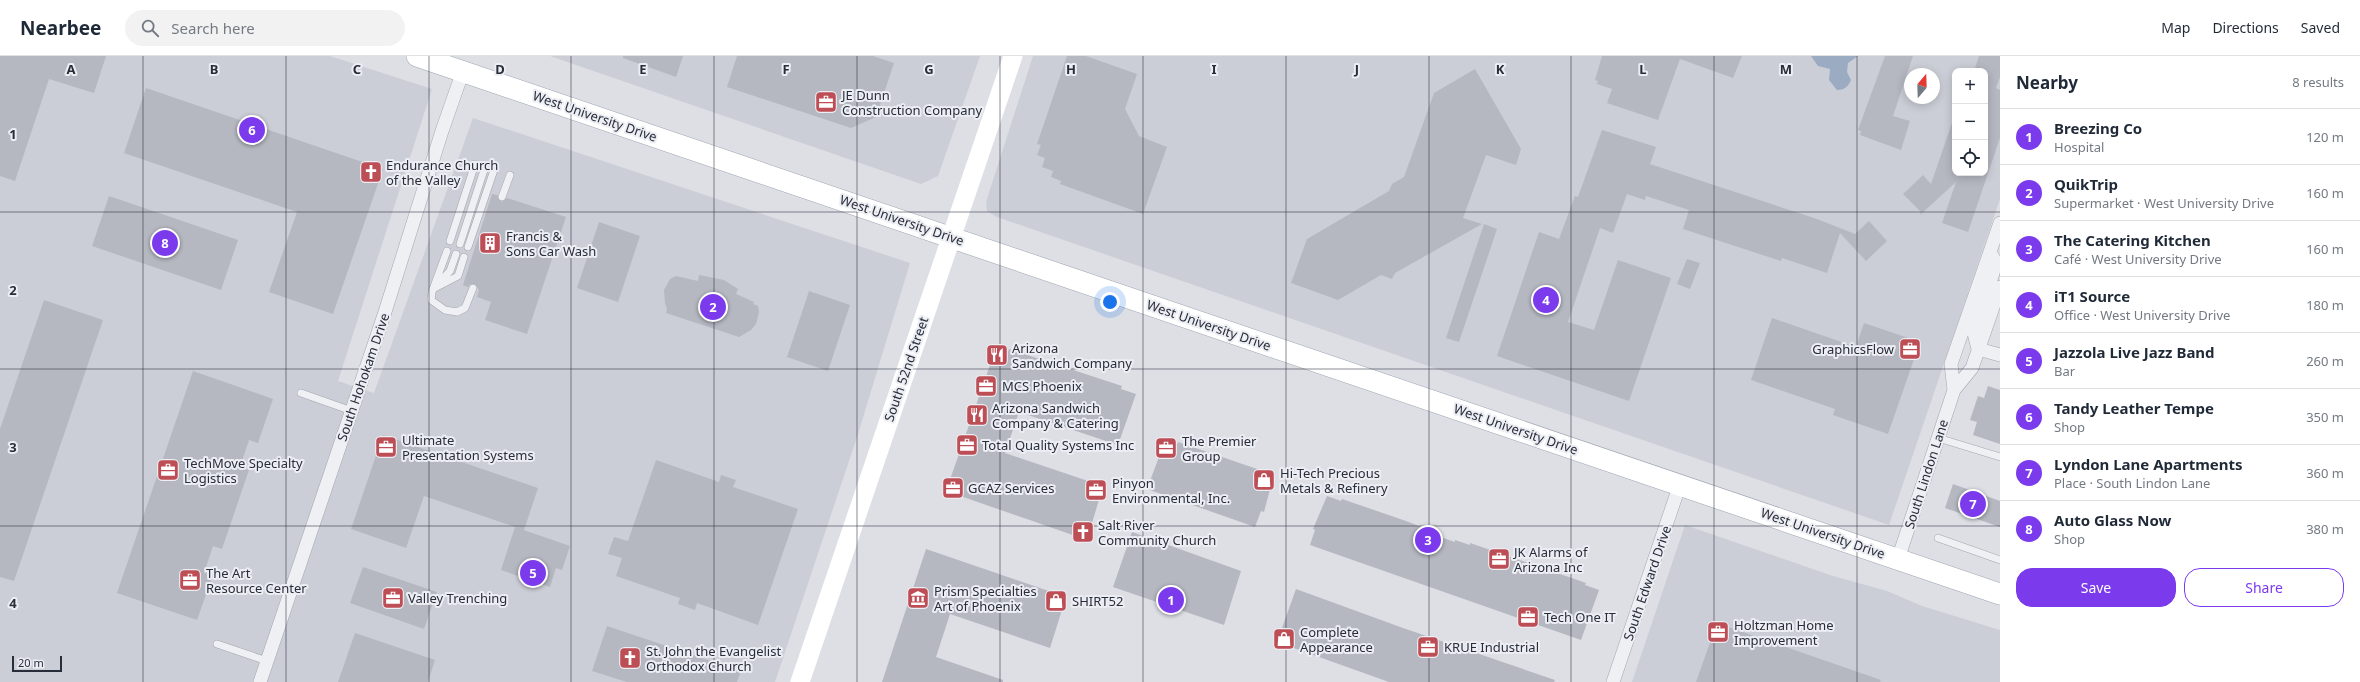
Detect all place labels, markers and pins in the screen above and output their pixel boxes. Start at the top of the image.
place label: JE Dunn Construction Company [840,86,983,119]
office icon: JE Dunn Construction Company [813,89,839,115]
pin: 6 [239,115,265,145]
place label: Endurance Church of the Valley [386,156,498,189]
church icon: Endurance Church of the Valley [358,159,384,185]
place label: Francis & Sons Car Wash [506,227,596,260]
pin: 8 [152,228,178,258]
building icon: Francis & Sons Car Wash [477,230,503,256]
pin: 4 [1533,285,1559,315]
pin: 2 [700,292,726,322]
office icon: GraphicsFlow [1897,336,1923,362]
place label: Arizona Sandwich Company [1012,339,1132,372]
place label: GraphicsFlow [1812,340,1895,358]
restaurant icon: Arizona Sandwich Company [984,342,1010,368]
office icon: MCS Phoenix [973,373,999,399]
place label: MCS Phoenix [1002,377,1082,395]
place label: Arizona Sandwich Company & Catering [992,399,1119,432]
restaurant icon: Arizona Sandwich Company & Catering [964,402,990,428]
place label: Ultimate Presentation Systems [402,431,534,464]
office icon: Total Quality Systems Inc [954,432,980,458]
place label: The Premier Group [1182,432,1257,465]
office icon: Ultimate Presentation Systems [373,434,399,460]
office icon: The Premier Group [1153,435,1179,461]
place label: Total Quality Systems Inc [982,436,1134,454]
place label: TechMove Specialty Logistics [184,454,303,487]
office icon: TechMove Specialty Logistics [155,457,181,483]
place label: Hi-Tech Precious Metals & Refinery [1280,464,1388,497]
shop icon: Hi-Tech Precious Metals & Refinery [1251,467,1277,493]
place label: Pinyon Environmental, Inc. [1112,474,1230,507]
office icon: GCAZ Services [940,475,966,501]
office icon: Pinyon Environmental, Inc. [1083,477,1109,503]
place label: GCAZ Services [968,479,1054,497]
pin: 7 [1960,489,1986,519]
place label: Salt River Community Church [1098,516,1216,549]
church icon: Salt River Community Church [1070,519,1096,545]
pin: 3 [1415,525,1441,555]
place label: JK Alarms of Arizona Inc [1512,543,1589,576]
office icon: JK Alarms of Arizona Inc [1486,546,1512,572]
pin: 5 [520,558,546,588]
place label: The Art Resource Center [206,564,307,597]
office icon: The Art Resource Center [177,567,203,593]
place label: Prism Specialties Art of Phoenix [934,582,1037,615]
office icon: Valley Trenching [380,585,406,611]
museum icon: Prism Specialties Art of Phoenix [905,585,931,611]
pin: 1 [1158,585,1184,615]
shop icon: SHIRT52 [1043,588,1069,614]
place label: Valley Trenching [408,589,507,607]
place label: SHIRT52 [1072,592,1123,610]
office icon: Tech One IT [1515,604,1541,630]
place label: Tech One IT [1544,608,1617,626]
place label: Holtzman Home Improvement [1734,616,1834,649]
office icon: Holtzman Home Improvement [1705,619,1731,645]
place label: Complete Appearance [1300,623,1373,656]
shop icon: Complete Appearance [1271,626,1297,652]
office icon: KRUE Industrial [1415,634,1441,660]
place label: KRUE Industrial [1444,638,1539,656]
place label: St. John the Evangelist Orthodox Church [646,642,781,675]
church icon: St. John the Evangelist Orthodox Church [617,645,643,671]

